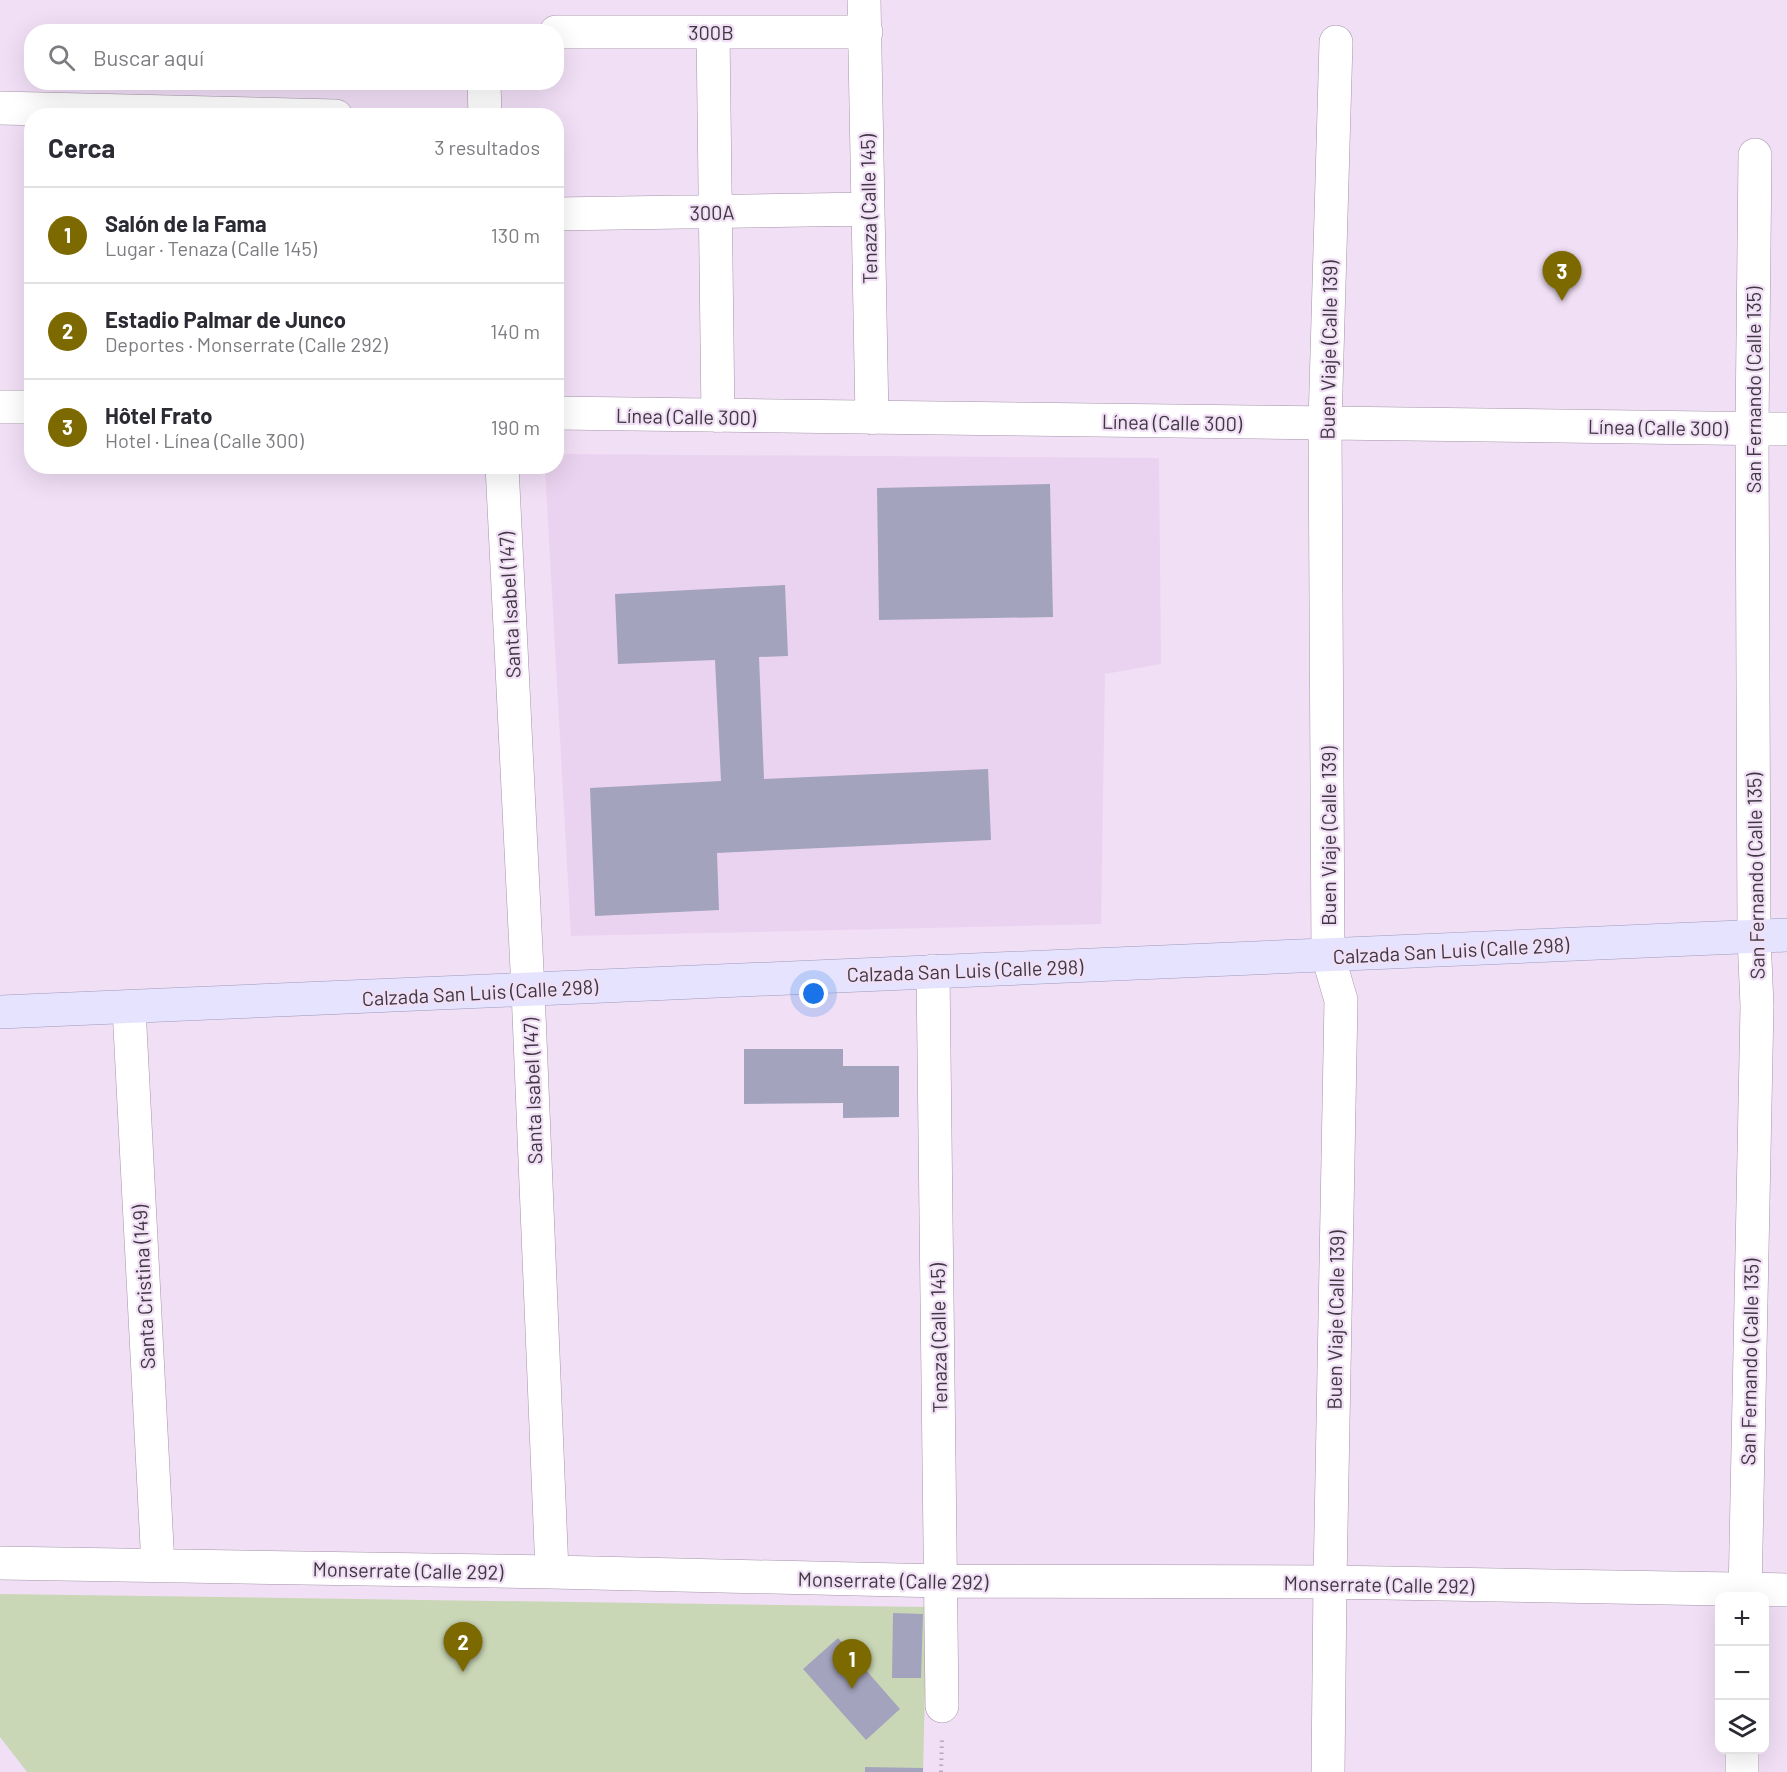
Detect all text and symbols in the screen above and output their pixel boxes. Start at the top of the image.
street label: 300B [688,20,734,44]
search box [24,24,564,90]
icon: search [45,41,78,74]
text: Buscar aquí [93,44,204,70]
text: Cerca [48,132,115,163]
street label: Tenaza (Calle 145) [855,133,881,284]
text: 3 resultados [434,135,540,159]
street label: 300A [689,200,735,224]
text: Salón de la Fama [105,210,267,236]
text: 1 [64,223,71,247]
text: 130 m [491,223,540,247]
text: Lugar · Tenaza (Calle 145) [105,236,317,260]
pin: 3 [1542,252,1582,301]
street label: Buen Viaje (Calle 139) [1314,259,1342,440]
street label: San Fernando (Calle 135) [1741,286,1765,493]
text: Estadio Palmar de Junco [105,306,346,332]
text: 2 [62,319,73,343]
text: 140 m [490,319,540,343]
text: Deportes · Monserrate (Calle 292) [105,332,388,356]
text: Hôtel Frato [105,402,212,428]
street label: Línea (Calle 300) [616,403,757,429]
street label: Línea (Calle 300) [1102,409,1243,435]
street label: Línea (Calle 300) [1588,414,1729,440]
text: 3 [62,415,73,439]
text: 190 m [491,415,540,439]
text: Hotel · Línea (Calle 300) [105,428,304,452]
street label: Santa Isabel (147) [493,530,525,679]
street label: Buen Viaje (Calle 139) [1316,746,1340,926]
street label: San Fernando (Calle 135) [1741,772,1769,980]
street label: Calzada San Luis (Calle 298) [1332,932,1571,968]
street label: Calzada San Luis (Calle 298) [846,954,1084,986]
street label: Calzada San Luis (Calle 298) [361,974,600,1010]
your location [799,979,828,1008]
street label: Santa Isabel (147) [517,1017,547,1165]
street label: Santa Cristina (149) [127,1203,159,1370]
street label: Buen Viaje (Calle 139) [1321,1229,1349,1410]
street label: San Fernando (Calle 135) [1735,1258,1763,1466]
street label: Tenaza (Calle 145) [925,1262,951,1413]
street label: Monserrate (Calle 292) [312,1556,504,1584]
street label: Monserrate (Calle 292) [797,1566,989,1594]
street label: Monserrate (Calle 292) [1283,1570,1475,1598]
map controls [1715,1592,1769,1754]
button: + [1715,1592,1769,1646]
pin: 2 [444,1622,482,1672]
pin: 1 [832,1640,872,1689]
button: − [1715,1646,1769,1700]
button: layers [1715,1700,1769,1754]

